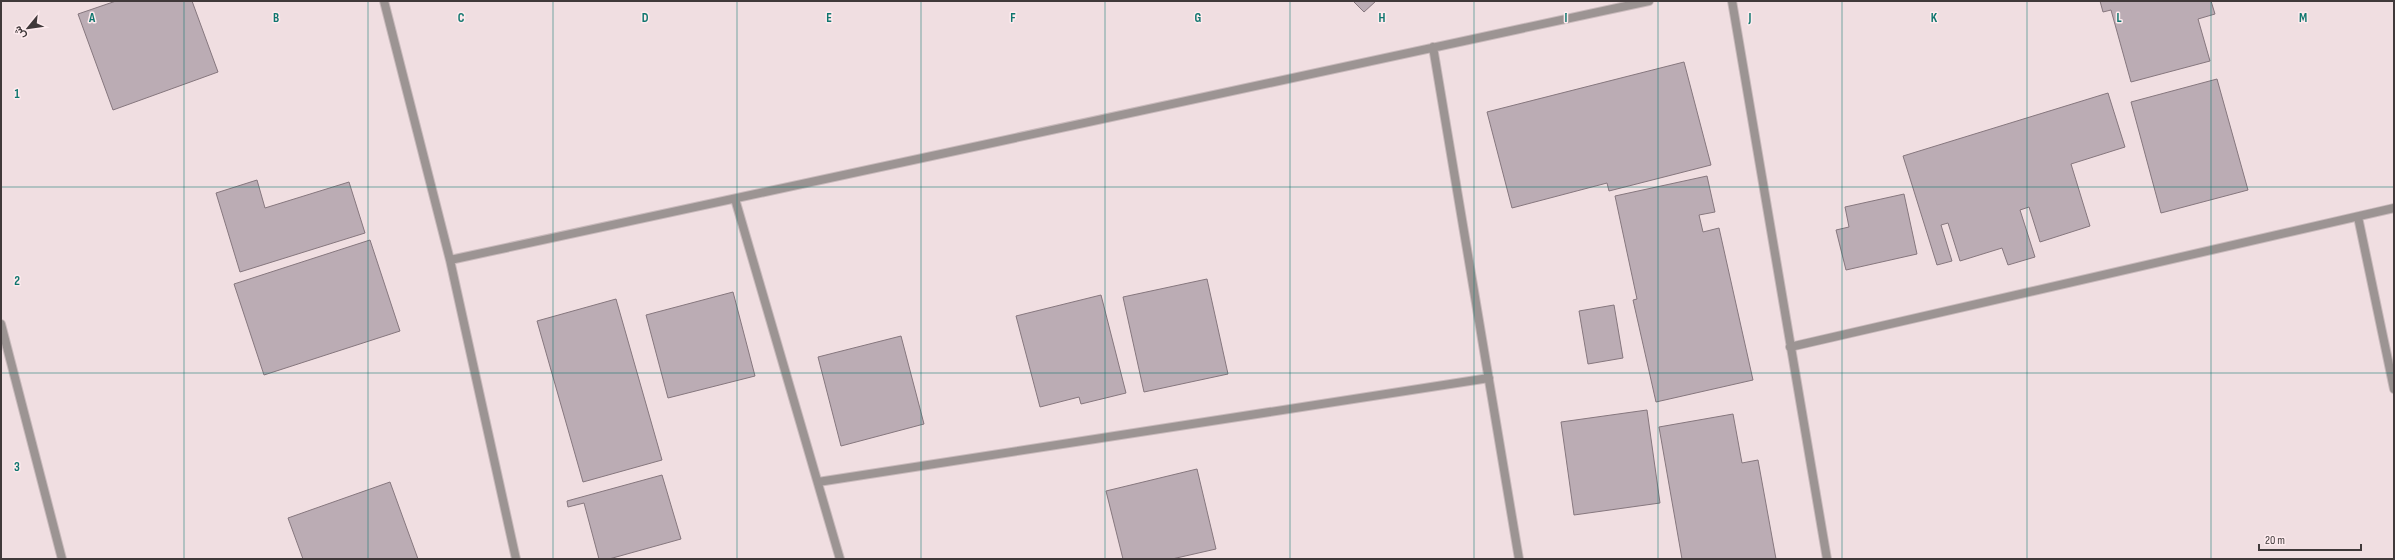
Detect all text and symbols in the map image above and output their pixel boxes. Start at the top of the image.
north arrow [8,8,48,48]
text: A [88,10,96,26]
text: B [273,10,279,26]
text: C [458,10,465,26]
text: D [642,10,649,26]
text: E [826,10,832,26]
text: F [1010,10,1016,26]
text: G [1195,10,1202,26]
text: H [1379,10,1386,26]
text: I [1565,10,1568,26]
text: J [1748,10,1752,26]
text: K [1931,10,1938,26]
text: L [2116,10,2122,26]
text: M [2299,10,2307,26]
text: ش [11,24,29,42]
text: 1 [14,86,20,102]
text: 2 [14,273,20,289]
text: 3 [14,459,20,475]
scale bar [2259,526,2361,552]
text: 20 m [2265,533,2285,548]

